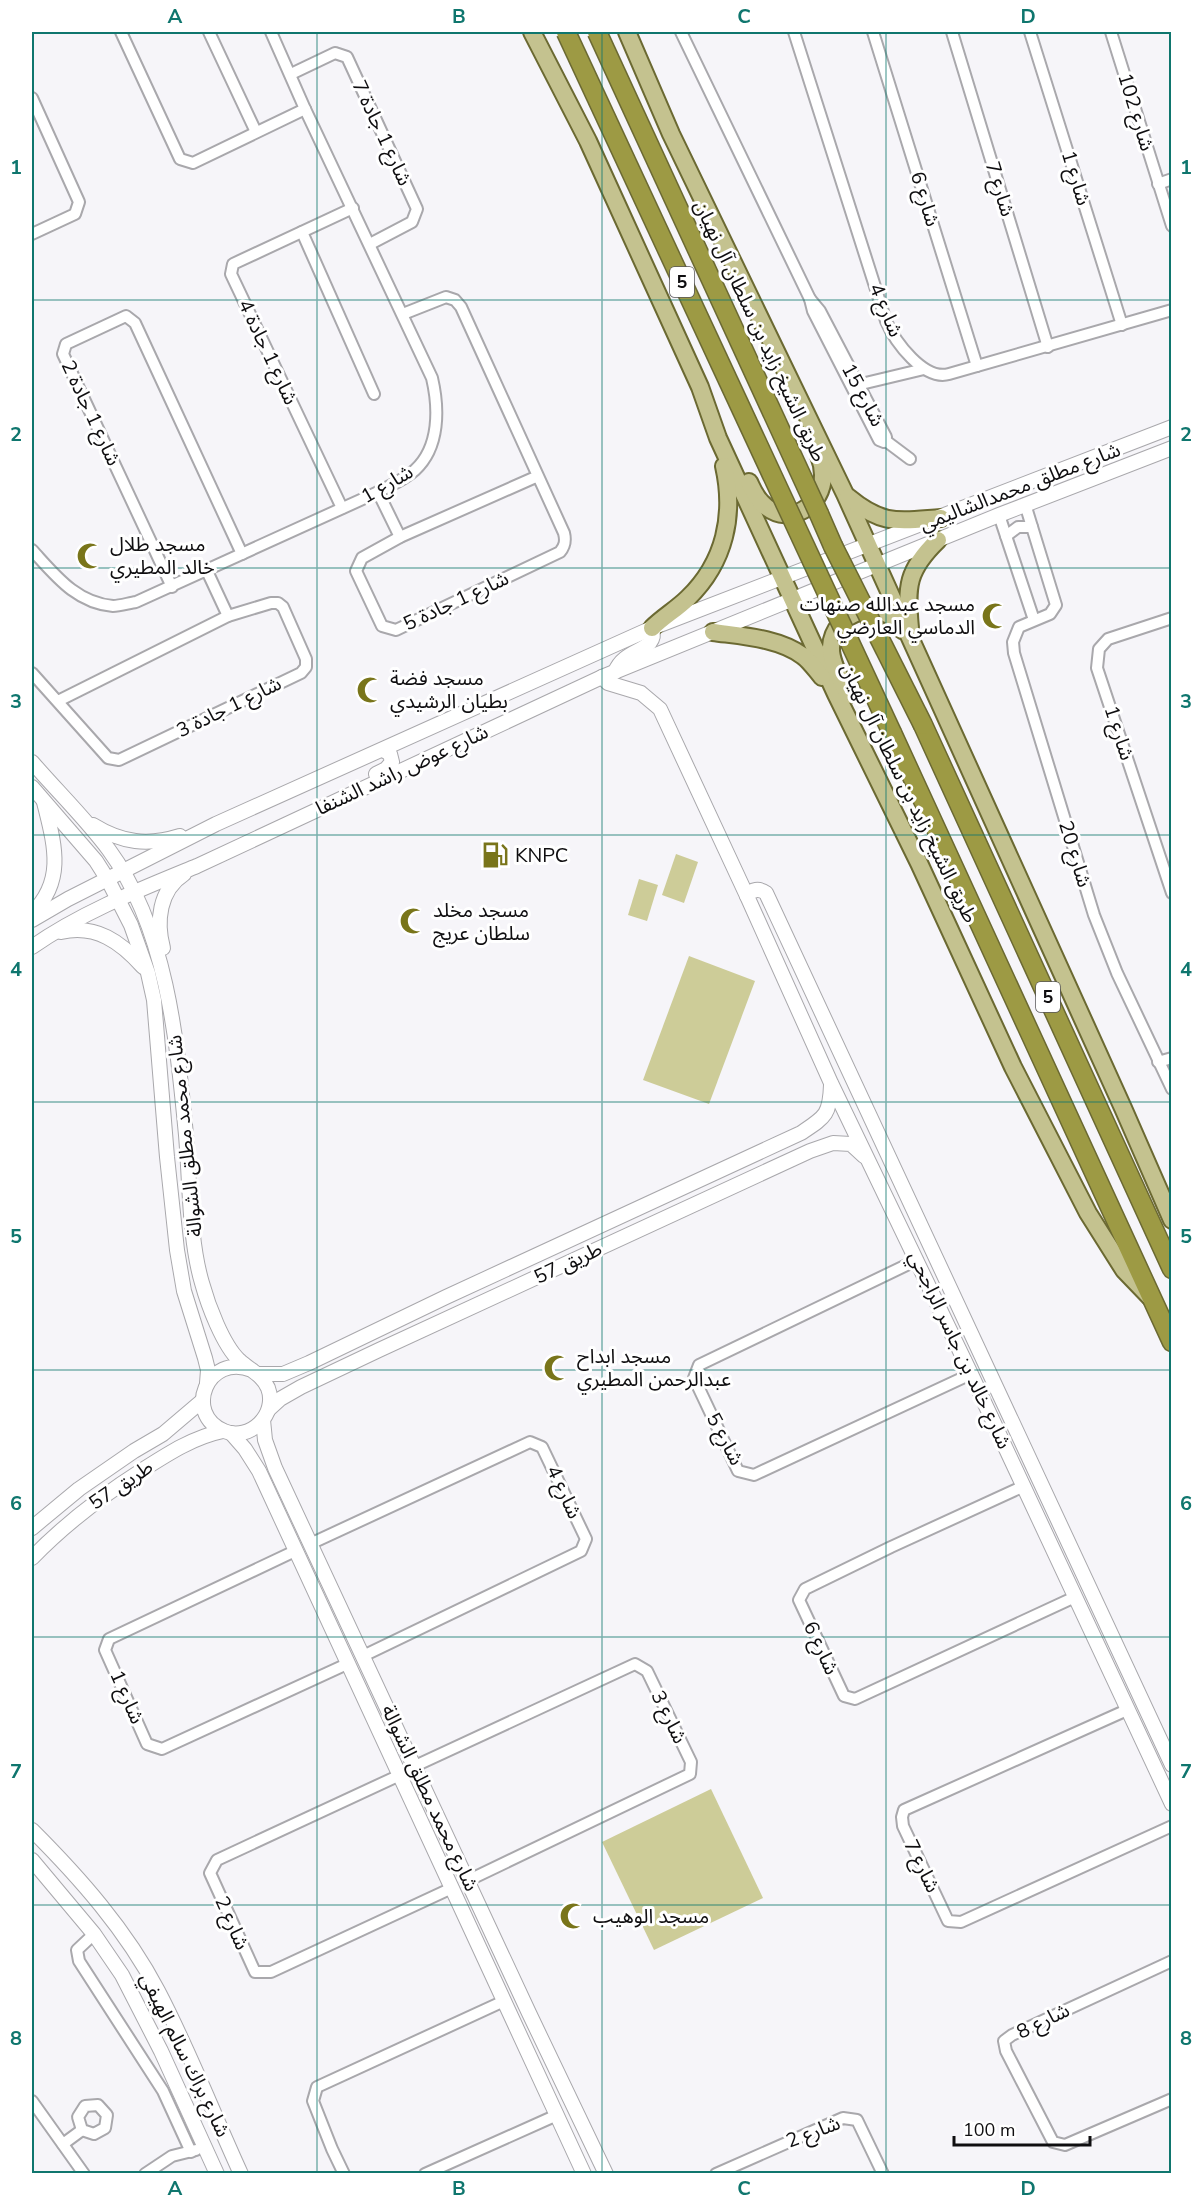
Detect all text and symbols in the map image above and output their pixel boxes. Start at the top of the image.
text: A [168,3,183,30]
text: B [452,3,466,30]
text: C [737,3,751,30]
text: D [1020,3,1036,30]
street label: شارع 102 [1110,70,1161,155]
street label: شارع 1 جادة 7 [345,76,418,191]
street label: شارع 1 [1054,147,1097,209]
text: 1 [10,154,22,181]
text: 1 [1180,154,1192,181]
street label: شارع 7 [978,158,1021,220]
street label: شارع 6 [903,168,946,230]
street label: طريق الشيخ زايد بن سلطان آل نهيان [686,196,833,467]
road number: 5 [670,267,694,297]
street label: شارع 4 [862,279,909,341]
street label: شارع 1 جادة 4 [231,295,304,410]
street label: شارع 1 جادة 2 [54,356,127,471]
street label: شارع 15 [834,359,891,432]
text: 2 [10,421,22,448]
text: 2 [1180,421,1192,448]
street label: شارع مطلق محمدالشاليمي [916,436,1125,539]
street label: شارع 1 [356,458,419,511]
place label: مسجد طلال خالد المطيري [110,531,215,582]
mosque icon: مسجد طلال خالد المطيري [75,541,105,571]
street label: شارع 1 جادة 5 [399,565,514,638]
place label: مسجد عبدالله صنهات الدماسي العارضي [800,591,975,642]
mosque icon: مسجد عبدالله صنهات الدماسي العارضي [980,601,1010,631]
street label: طريق الشيخ زايد بن سلطان آل نهيان [833,659,984,928]
place label: مسجد فضة بطيان الرشيدي [390,665,508,716]
street label: شارع 1 جادة 3 [172,670,286,745]
mosque icon: مسجد فضة بطيان الرشيدي [355,675,385,705]
text: 3 [10,688,22,715]
text: 3 [1180,688,1192,715]
street label: شارع 1 [1097,702,1141,764]
street label: شارع عوض راشد الشنفا [311,718,493,823]
street label: شارع 20 [1051,817,1098,891]
fuel station icon: KNPC [480,840,510,870]
place label: KNPC [515,842,568,869]
place label: مسجد مخلد سلطان عريج [433,897,530,948]
mosque icon: مسجد مخلد سلطان عريج [398,906,428,936]
text: 4 [10,956,22,983]
text: 4 [1180,956,1192,983]
road number: 5 [1036,982,1060,1012]
street label: شارع محمد مطلق الشوالة [161,1034,210,1238]
text: 5 [10,1223,22,1250]
text: 5 [1180,1223,1192,1250]
street label: طريق 57 [530,1236,606,1290]
street label: شارع خالد بن جاسر الراجحي [901,1247,1018,1454]
place label: مسجد ابداح عبدالرحمن المطيري [577,1343,731,1394]
mosque icon: مسجد ابداح عبدالرحمن المطيري [542,1353,572,1383]
street label: شارع 5 [699,1408,750,1471]
street label: طريق 57 [84,1454,158,1516]
street label: شارع 4 [539,1461,588,1524]
text: 6 [10,1490,22,1517]
text: 6 [1180,1490,1192,1517]
street label: شارع 6 [796,1617,845,1680]
street label: شارع 1 [102,1666,151,1729]
street label: شارع 3 [644,1686,693,1749]
street label: شارع محمد مطلق الشوالة [374,1700,485,1896]
text: 7 [10,1758,22,1785]
text: 7 [1180,1758,1192,1785]
street label: شارع 7 [897,1835,946,1898]
street label: شارع 2 [207,1892,256,1955]
mosque icon: مسجد الوهيب [558,1901,588,1931]
place label: مسجد الوهيب [593,1903,709,1930]
street label: شارع براك سالم الهيفي [132,1968,237,2142]
street label: شارع 8 [1012,1997,1075,2046]
text: 8 [10,2025,22,2052]
text: 8 [1180,2025,1192,2052]
street label: شارع 2 [782,2109,844,2156]
scale bar [954,2109,1090,2147]
text: 100 m [963,2118,1015,2142]
text: A [168,2175,183,2202]
text: B [452,2175,466,2202]
text: C [737,2175,751,2202]
text: D [1020,2175,1036,2202]

